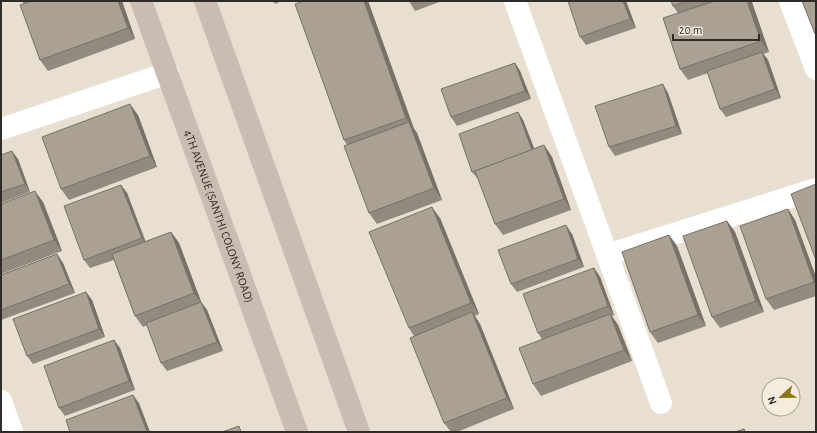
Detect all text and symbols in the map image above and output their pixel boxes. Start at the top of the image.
scale bar [673,16,759,42]
text: 20 m [679,24,702,36]
street label: 4TH AVENUE (SANTHI COLONY ROAD) [182,128,256,304]
north arrow [761,377,801,417]
text: N [766,395,779,406]

